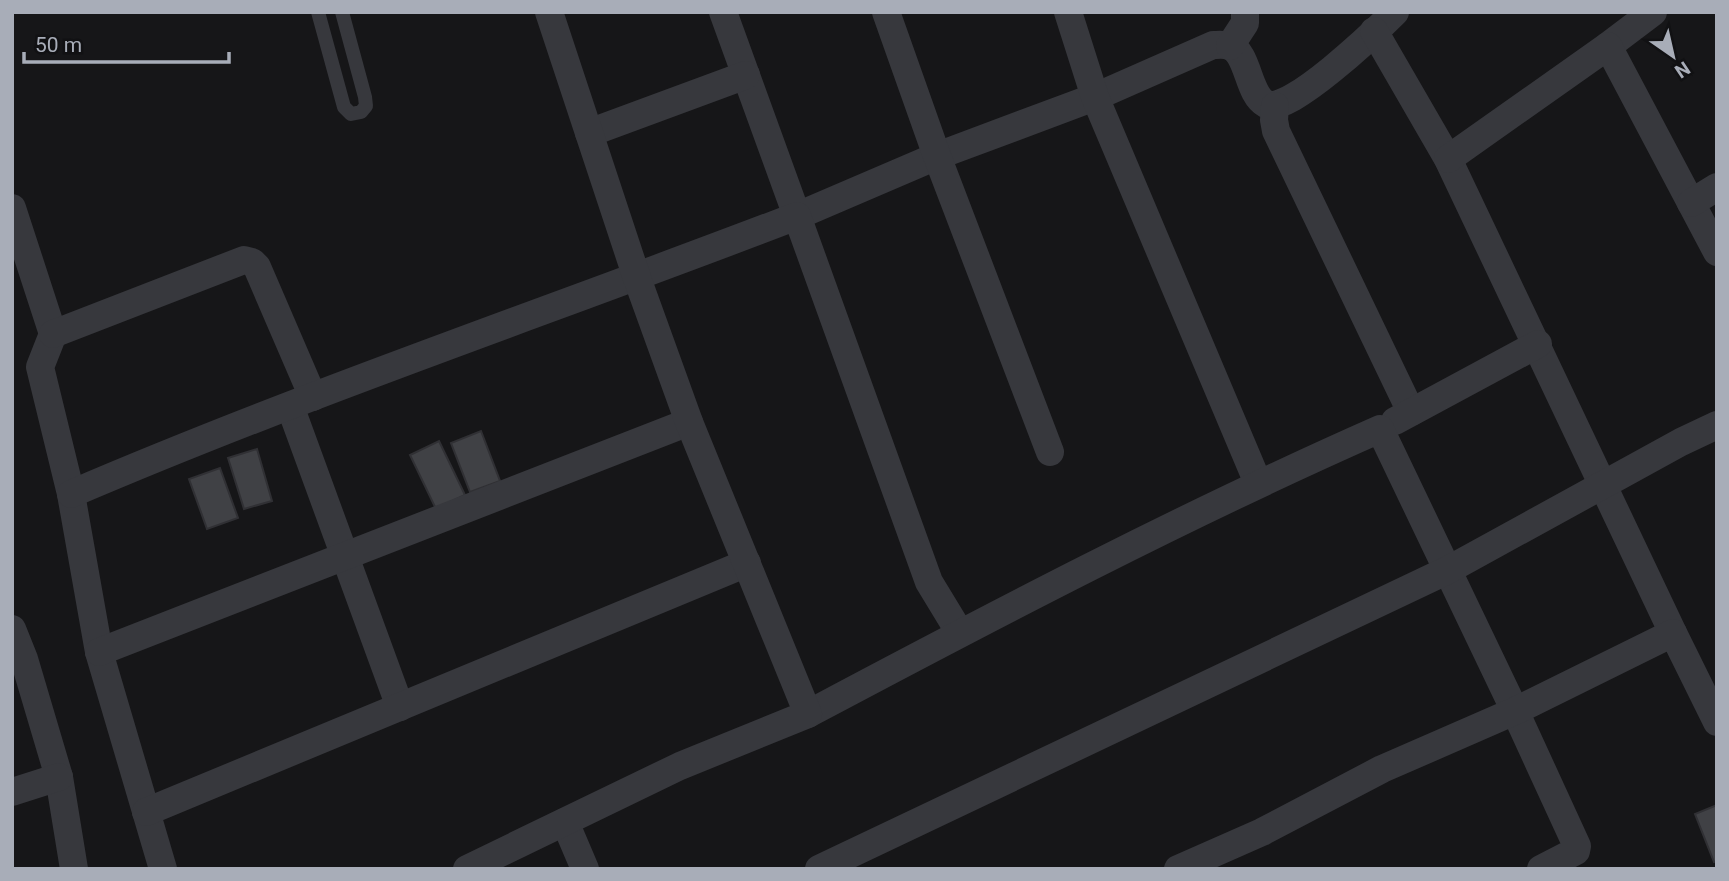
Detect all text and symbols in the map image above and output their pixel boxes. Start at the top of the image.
scale bar [24,21,229,65]
north arrow [1638,21,1708,91]
text: 50 m [35,33,82,57]
text: N [1670,56,1694,83]

